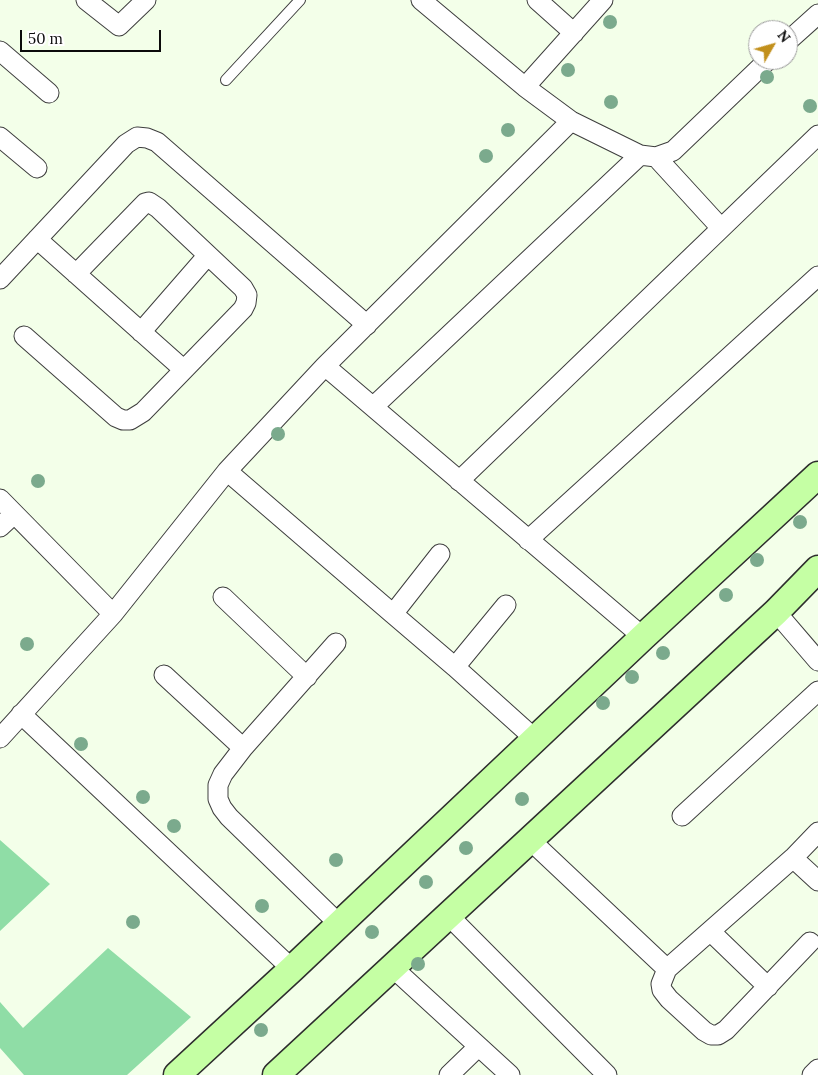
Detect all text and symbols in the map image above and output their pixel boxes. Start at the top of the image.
scale bar [22,20,164,52]
north arrow [748,20,798,70]
text: N [774,27,794,46]
text: 50 m [28,29,63,48]

